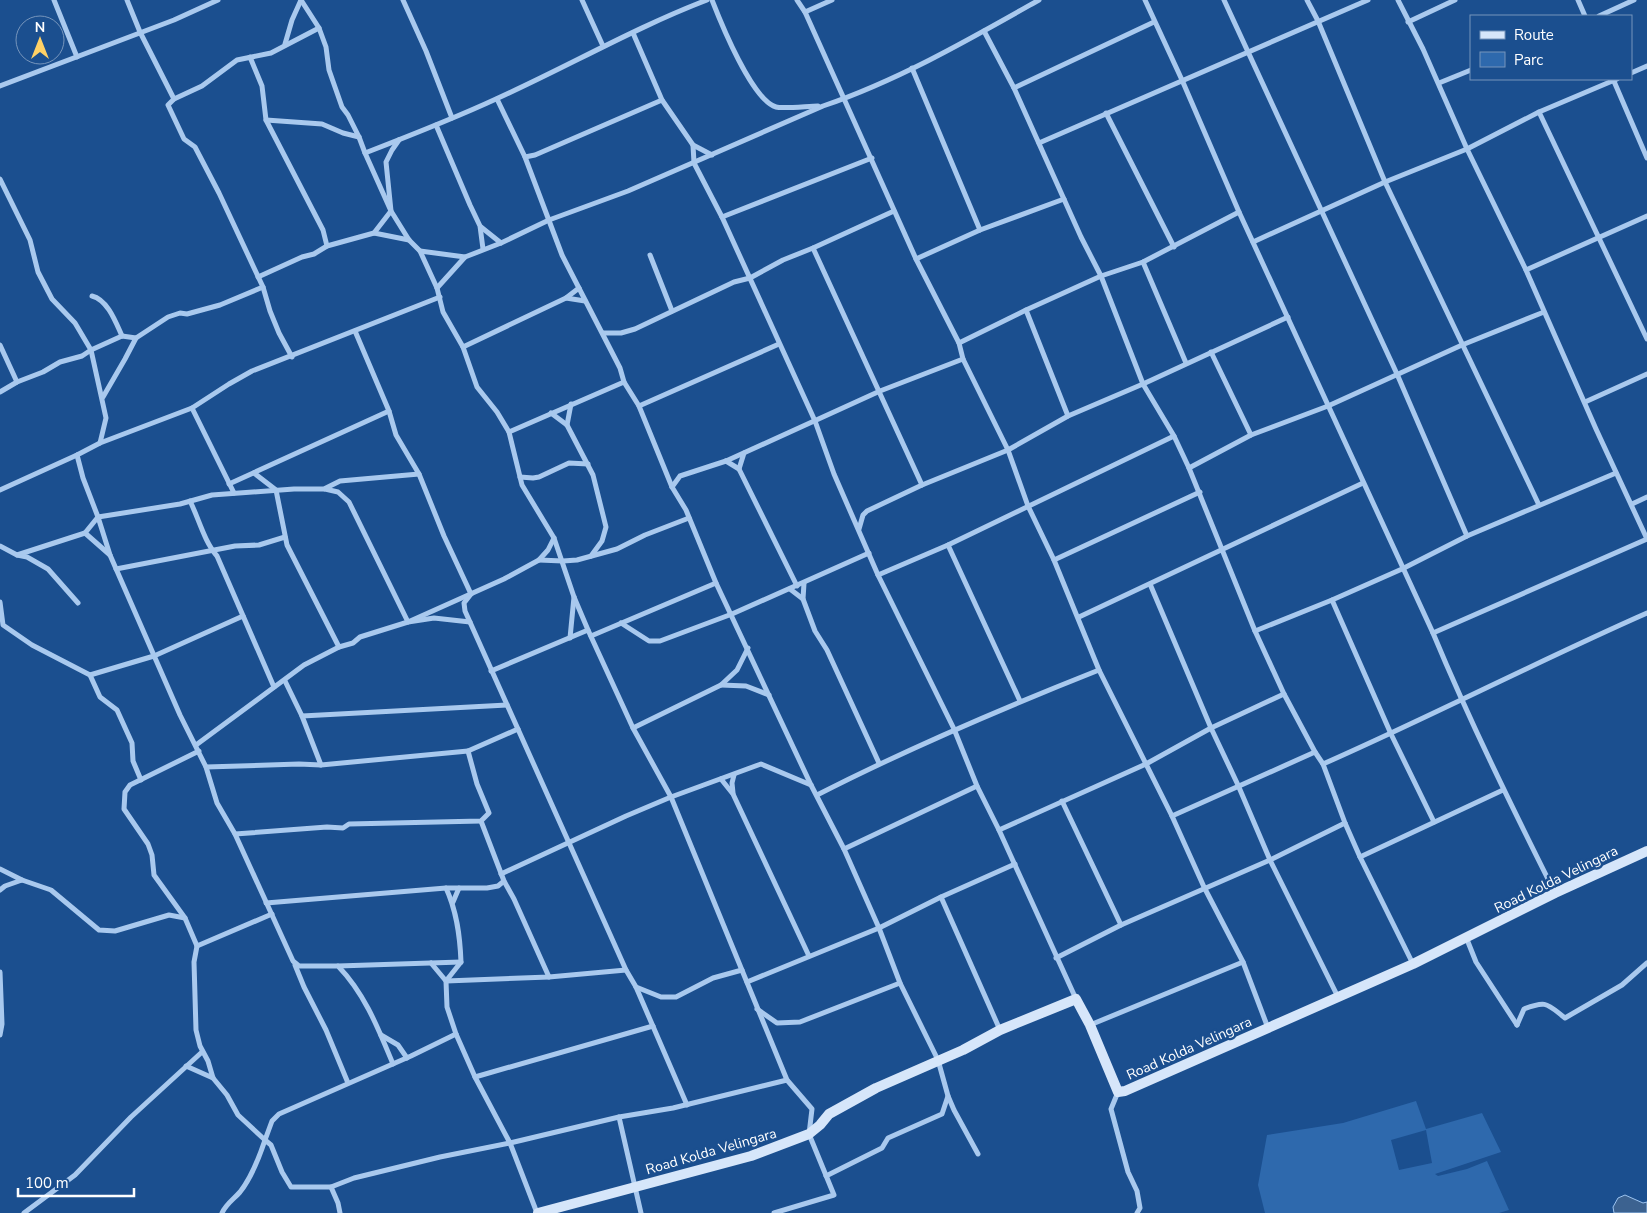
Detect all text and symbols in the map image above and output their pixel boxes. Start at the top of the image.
north arrow [15,15,65,65]
legend [1470,15,1632,80]
text: N [35,18,45,37]
text: Route [1514,25,1554,45]
text: Parc [1514,50,1543,70]
street label: Road Kolda Velingara [1491,841,1621,918]
street label: Road Kolda Velingara [1123,1012,1255,1085]
street label: Road Kolda Velingara [643,1124,779,1179]
scale bar [18,1166,134,1198]
text: 100 m [25,1173,69,1193]

